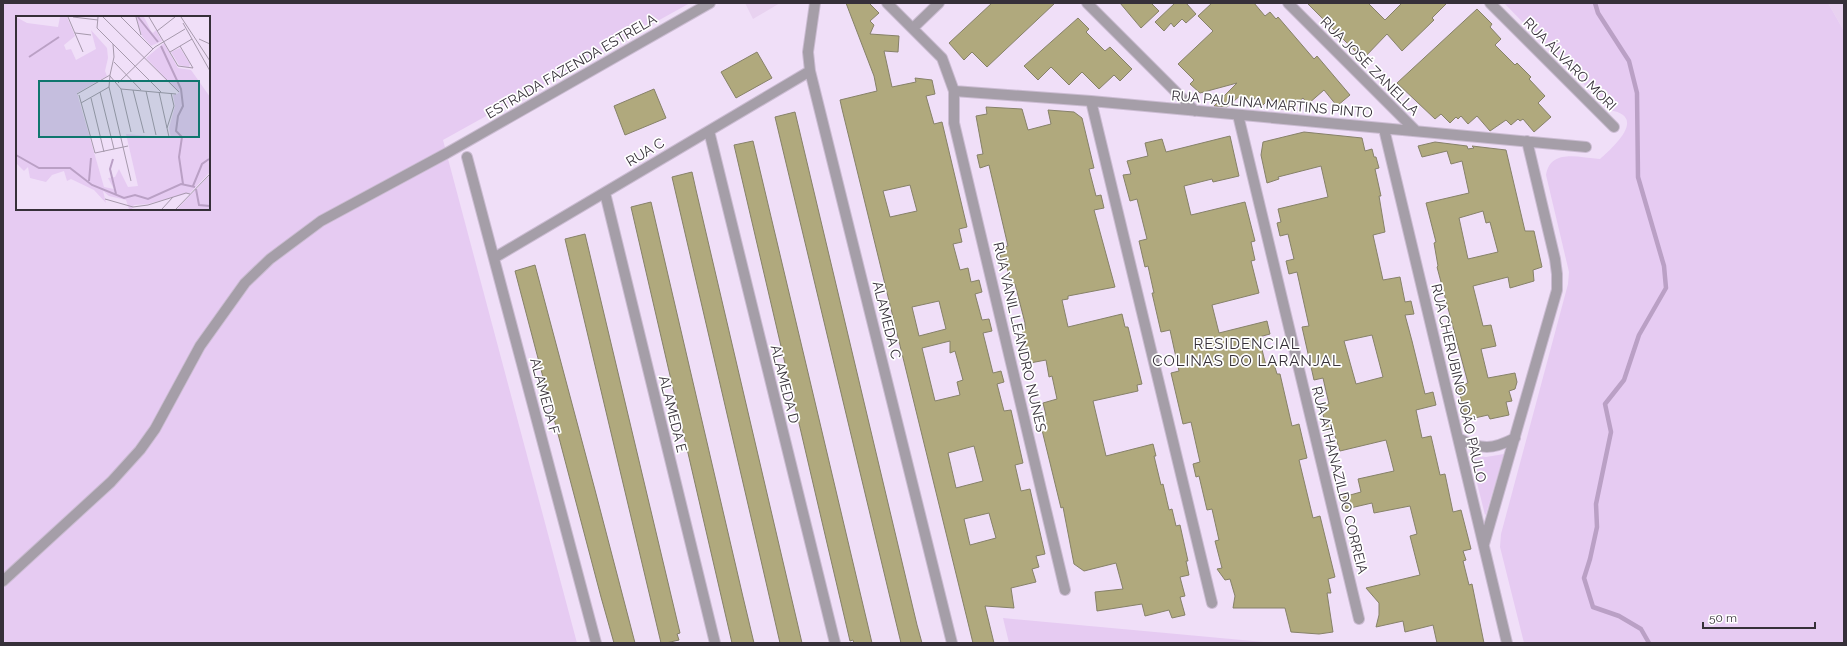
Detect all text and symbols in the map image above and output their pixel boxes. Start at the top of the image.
street label: ESTRADA FAZENDA ESTRELA [483,10,660,122]
street label: RUA JOSÉ ZANELLA [1317,13,1424,119]
street label: RUA ÁLVARO MORI [1520,14,1620,114]
inset map [16,16,210,210]
street label: RUA PAULINA MARTINS PINTO [1171,87,1373,121]
street label: RUA C [623,134,667,170]
street label: RUA VANIL LEANDRO NUNES [990,240,1050,434]
street label: ALAMEDA C [870,279,905,361]
street label: RUA CHERUBINO JOÃO PAULO [1428,282,1491,484]
district label: RESIDENCIAL COLINAS DO LARANJAL [1152,335,1342,370]
street label: ALAMEDA D [768,343,802,425]
street label: ALAMEDA F [527,356,563,436]
street label: ALAMEDA E [656,374,690,454]
street label: RUA ATHANAZILDO CORREIA [1309,384,1371,576]
scale bar [1703,604,1815,630]
text: 50 m [1709,611,1737,625]

